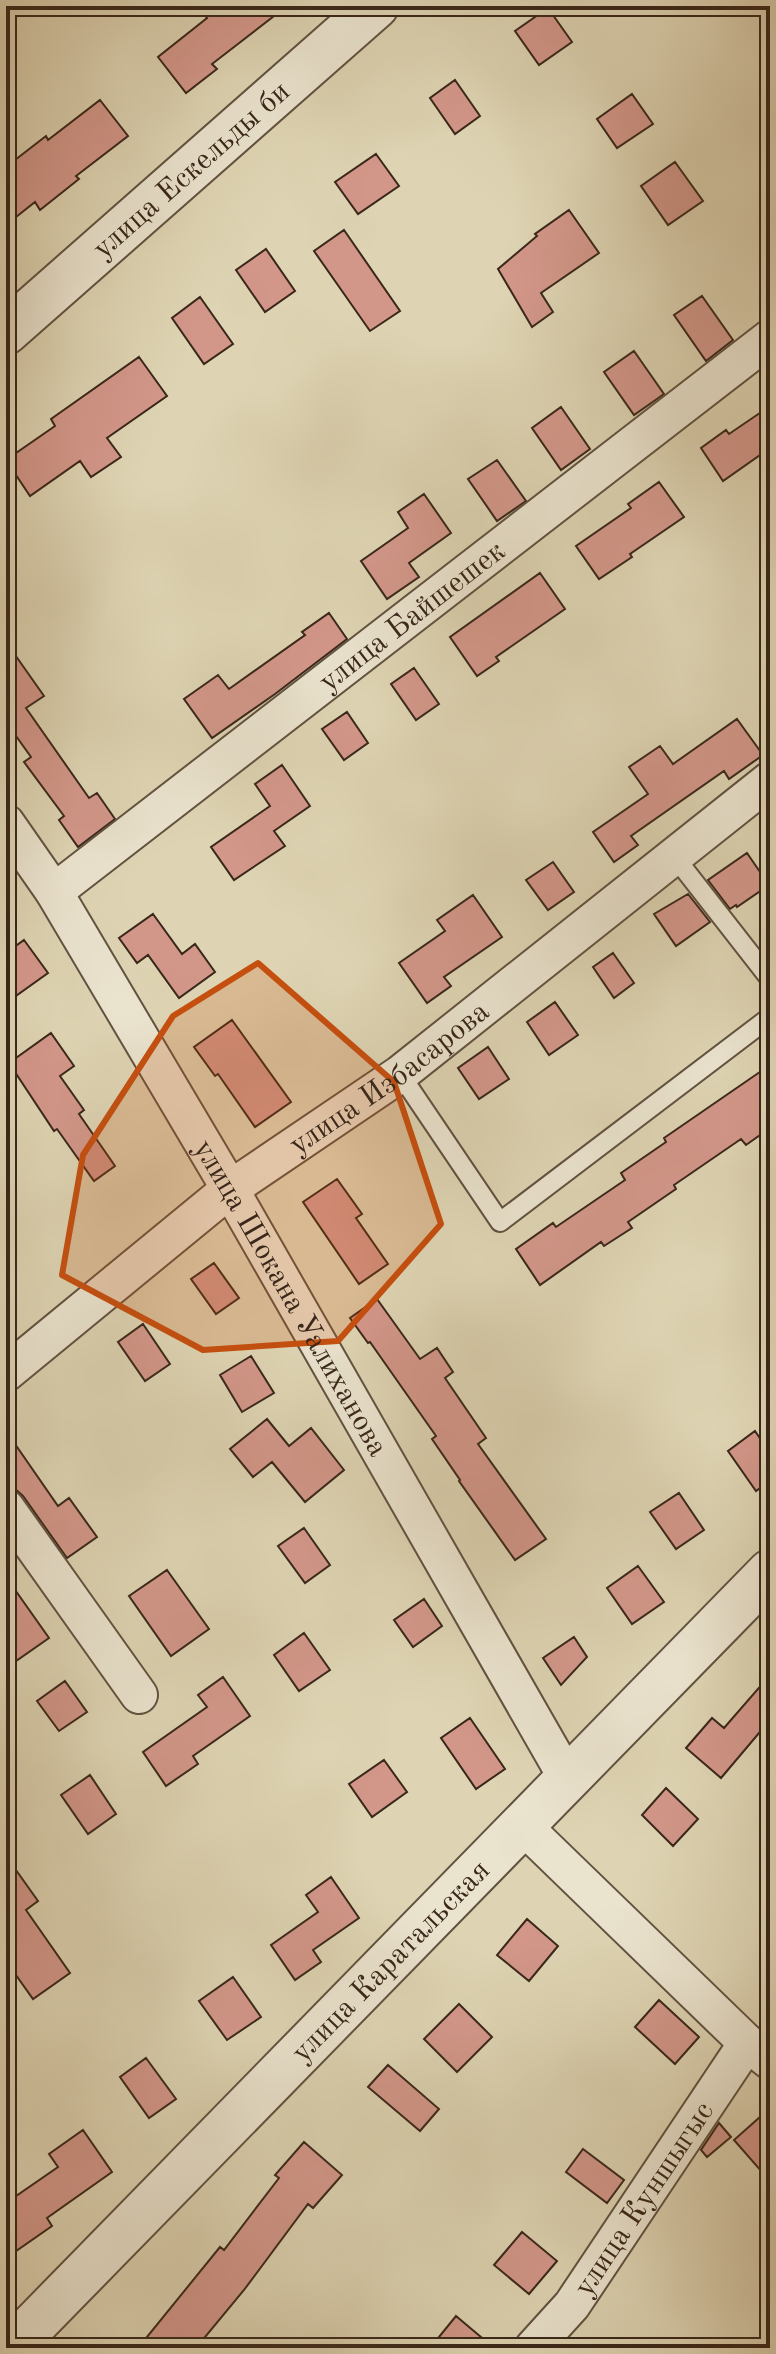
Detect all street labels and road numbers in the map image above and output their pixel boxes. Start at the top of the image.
street label: улица Ескельды би [88,77,296,265]
street label: улица Байшешек [314,536,511,698]
street label: улица Избасарова [285,996,495,1161]
street label: улица Шокана Уалиханова [187,1135,393,1462]
street label: улица Каратальская [287,1855,496,2069]
street label: улица Куншыгыс [569,2097,720,2302]

